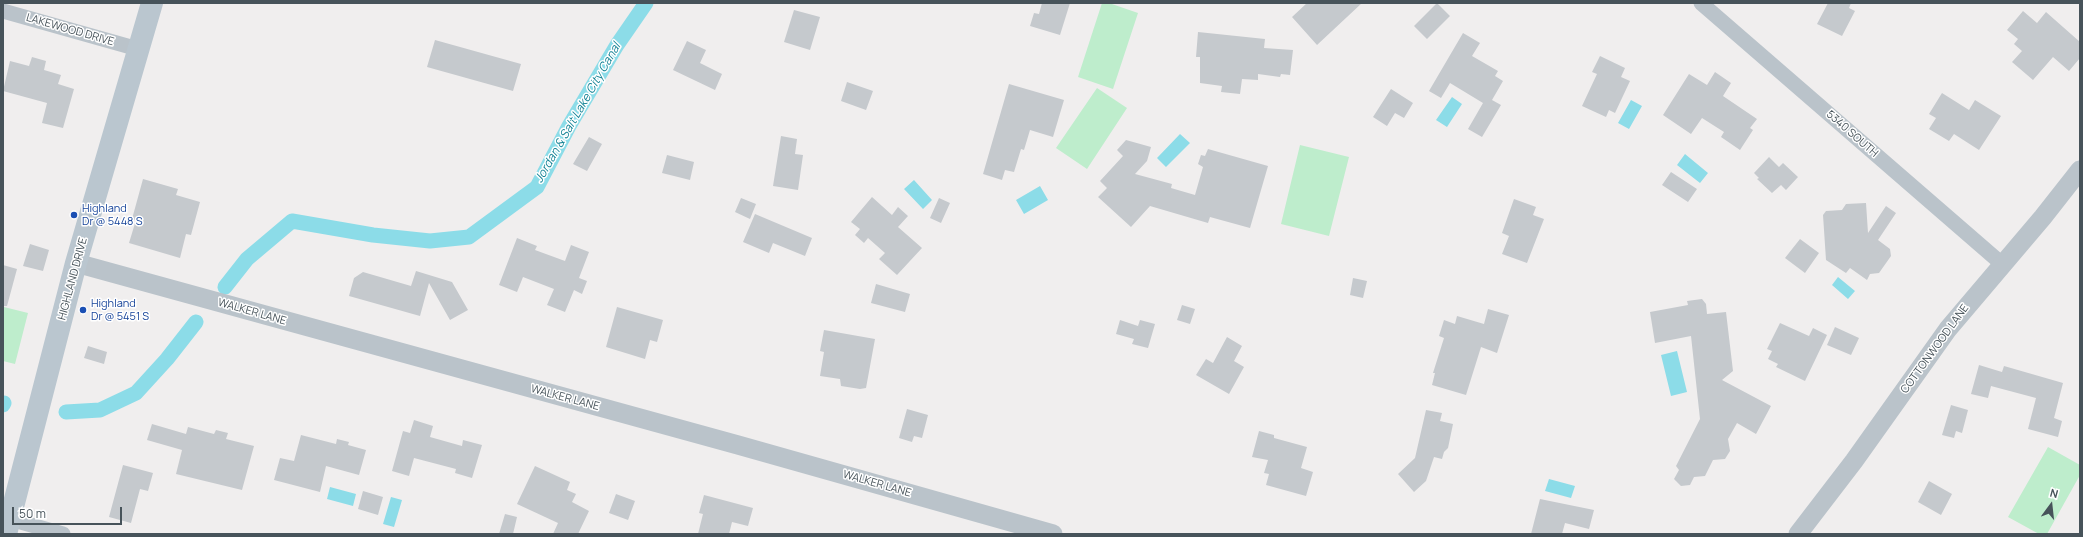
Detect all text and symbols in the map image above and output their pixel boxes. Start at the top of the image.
street label: LAKEWOOD DRIVE [25,11,115,49]
water label: Jordan & Salt Lake City Canal [532,41,624,185]
street label: 5340 SOUTH [1823,108,1881,160]
place label: Highland Dr @ 5448 S [82,202,142,228]
marker: Highland Dr @ 5448 S [69,210,79,220]
street label: HIGHLAND DRIVE [56,236,90,322]
street label: WALKER LANE [216,296,288,328]
place label: Highland Dr @ 5451 S [91,297,149,323]
street label: COTTONWOOD LANE [1898,302,1972,396]
marker: Highland Dr @ 5451 S [78,305,88,315]
street label: WALKER LANE [529,383,601,413]
street label: WALKER LANE [841,468,913,500]
north arrow [2031,485,2071,525]
text: N [2048,485,2060,501]
scale bar [14,499,124,525]
text: 50 m [19,505,46,522]

